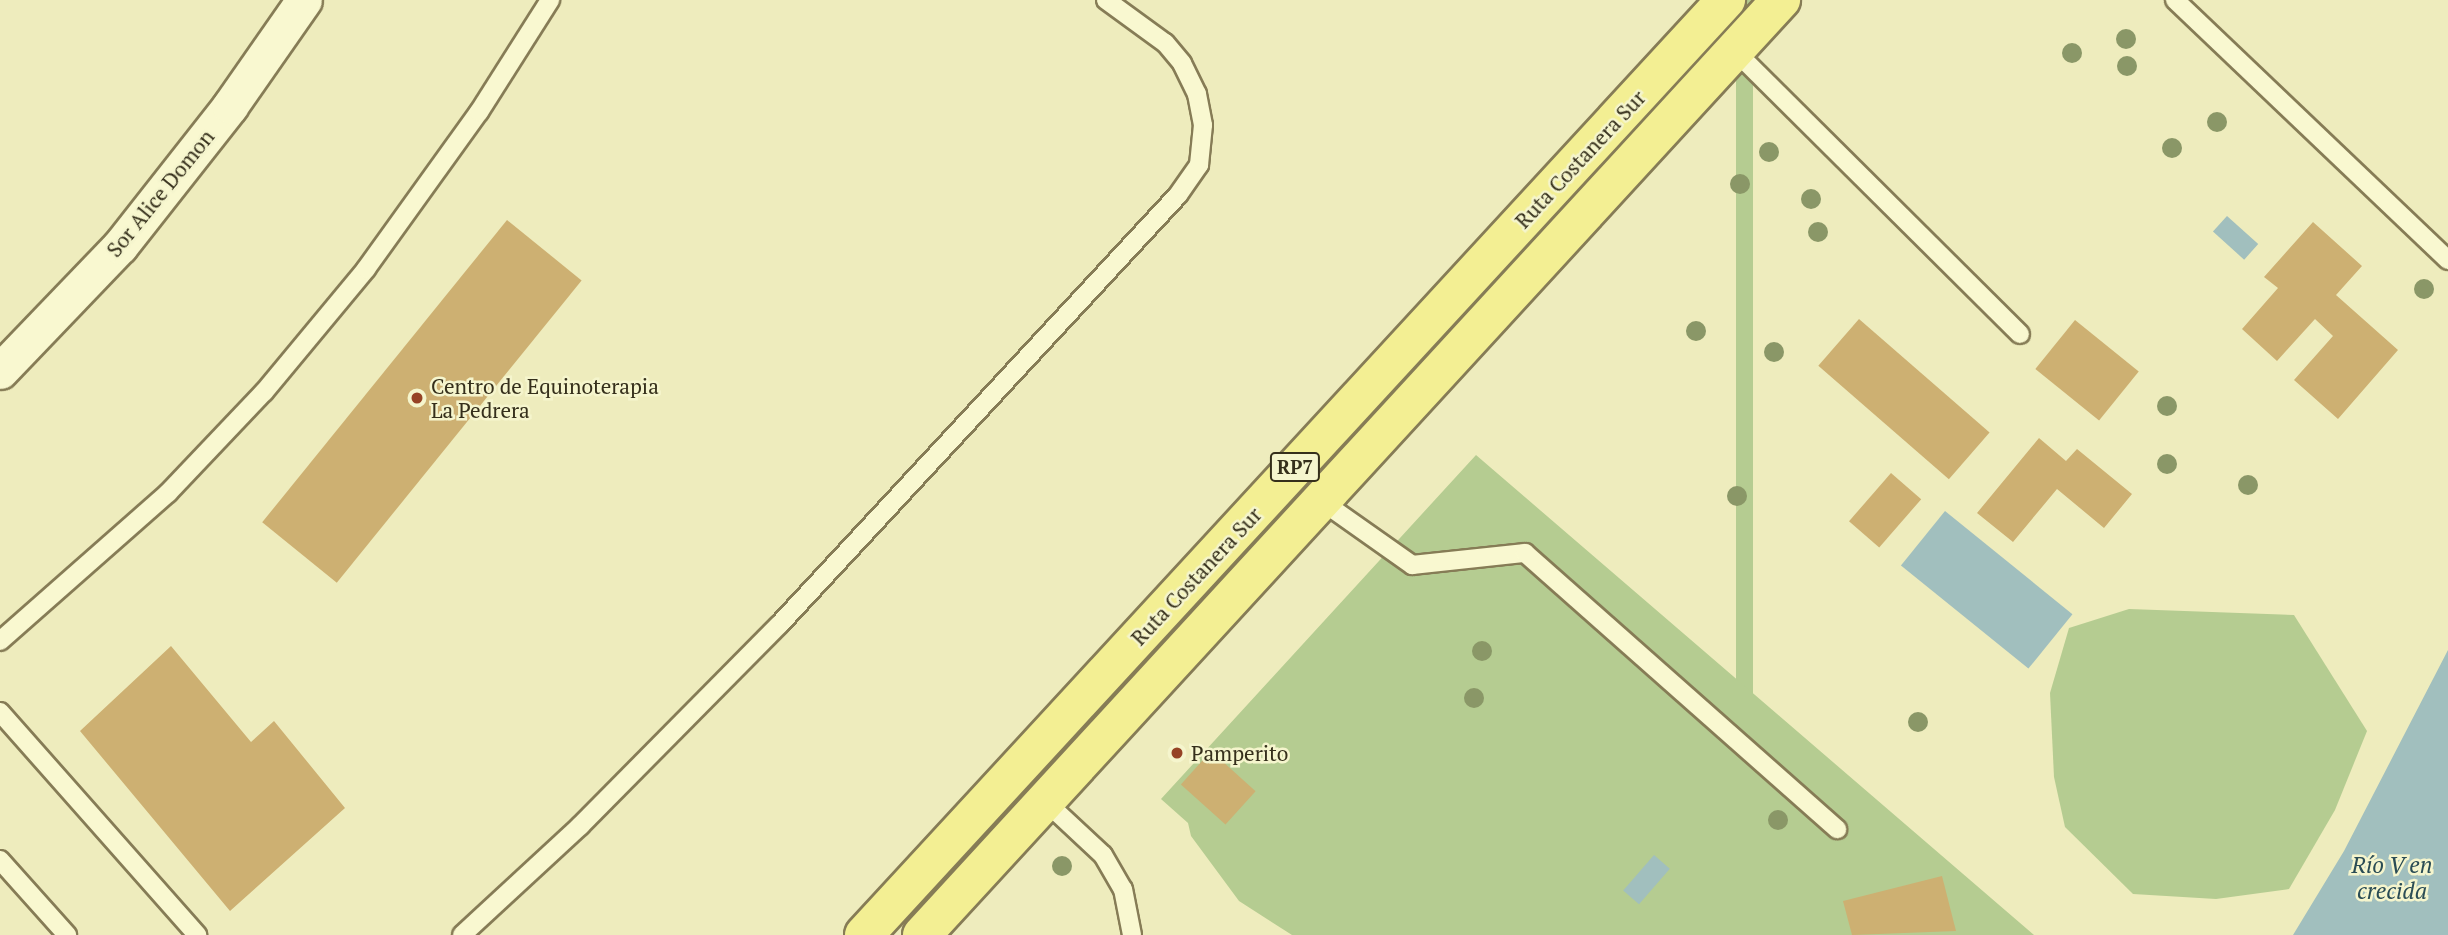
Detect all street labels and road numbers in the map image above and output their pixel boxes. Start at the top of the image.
street label: Ruta Costanera Sur [1510,85,1650,233]
street label: Sor Alice Domon [101,124,219,262]
road number: RP7 [1269,452,1321,482]
street label: Ruta Costanera Sur [1126,502,1266,650]

